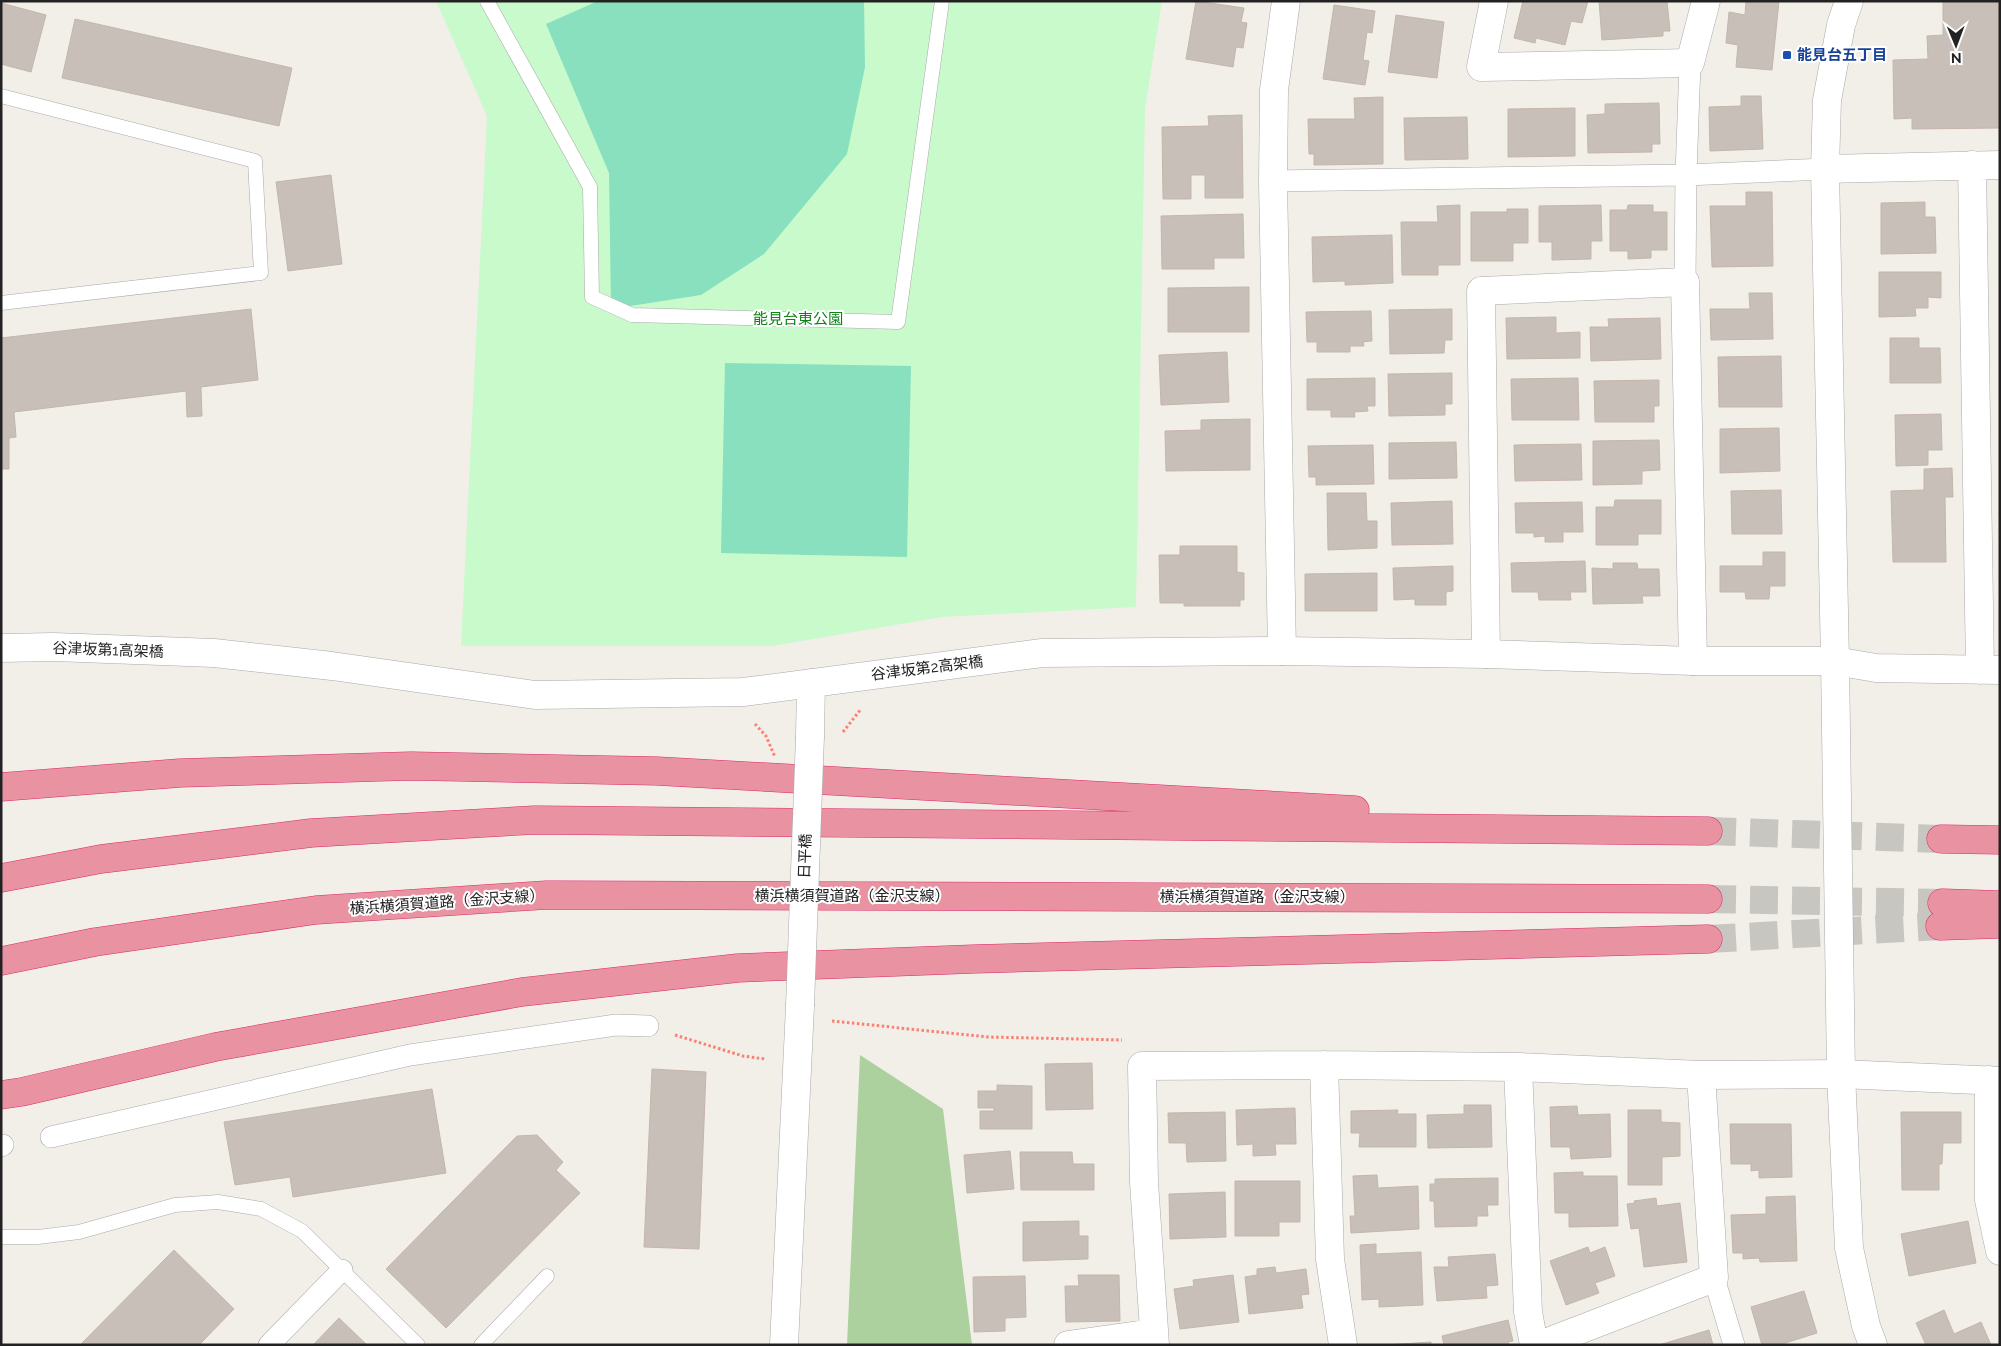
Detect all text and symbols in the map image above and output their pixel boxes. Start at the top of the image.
north arrow [1931,20,1981,70]
place label: 能見台五丁目 [1797,46,1887,64]
marker: 能見台五丁目 [1781,49,1793,61]
text: N [1951,50,1962,66]
park label: 能見台東公園 [753,310,843,328]
street label: 谷津坂第1高架橋 [52,639,164,661]
street label: 谷津坂第2高架橋 [870,652,984,684]
street label: 日平橋 [795,833,815,879]
street label: 横浜横須賀道路（金沢支線） [349,886,545,918]
street label: 横浜横須賀道路（金沢支線） [754,887,950,905]
street label: 横浜横須賀道路（金沢支線） [1159,888,1355,906]

